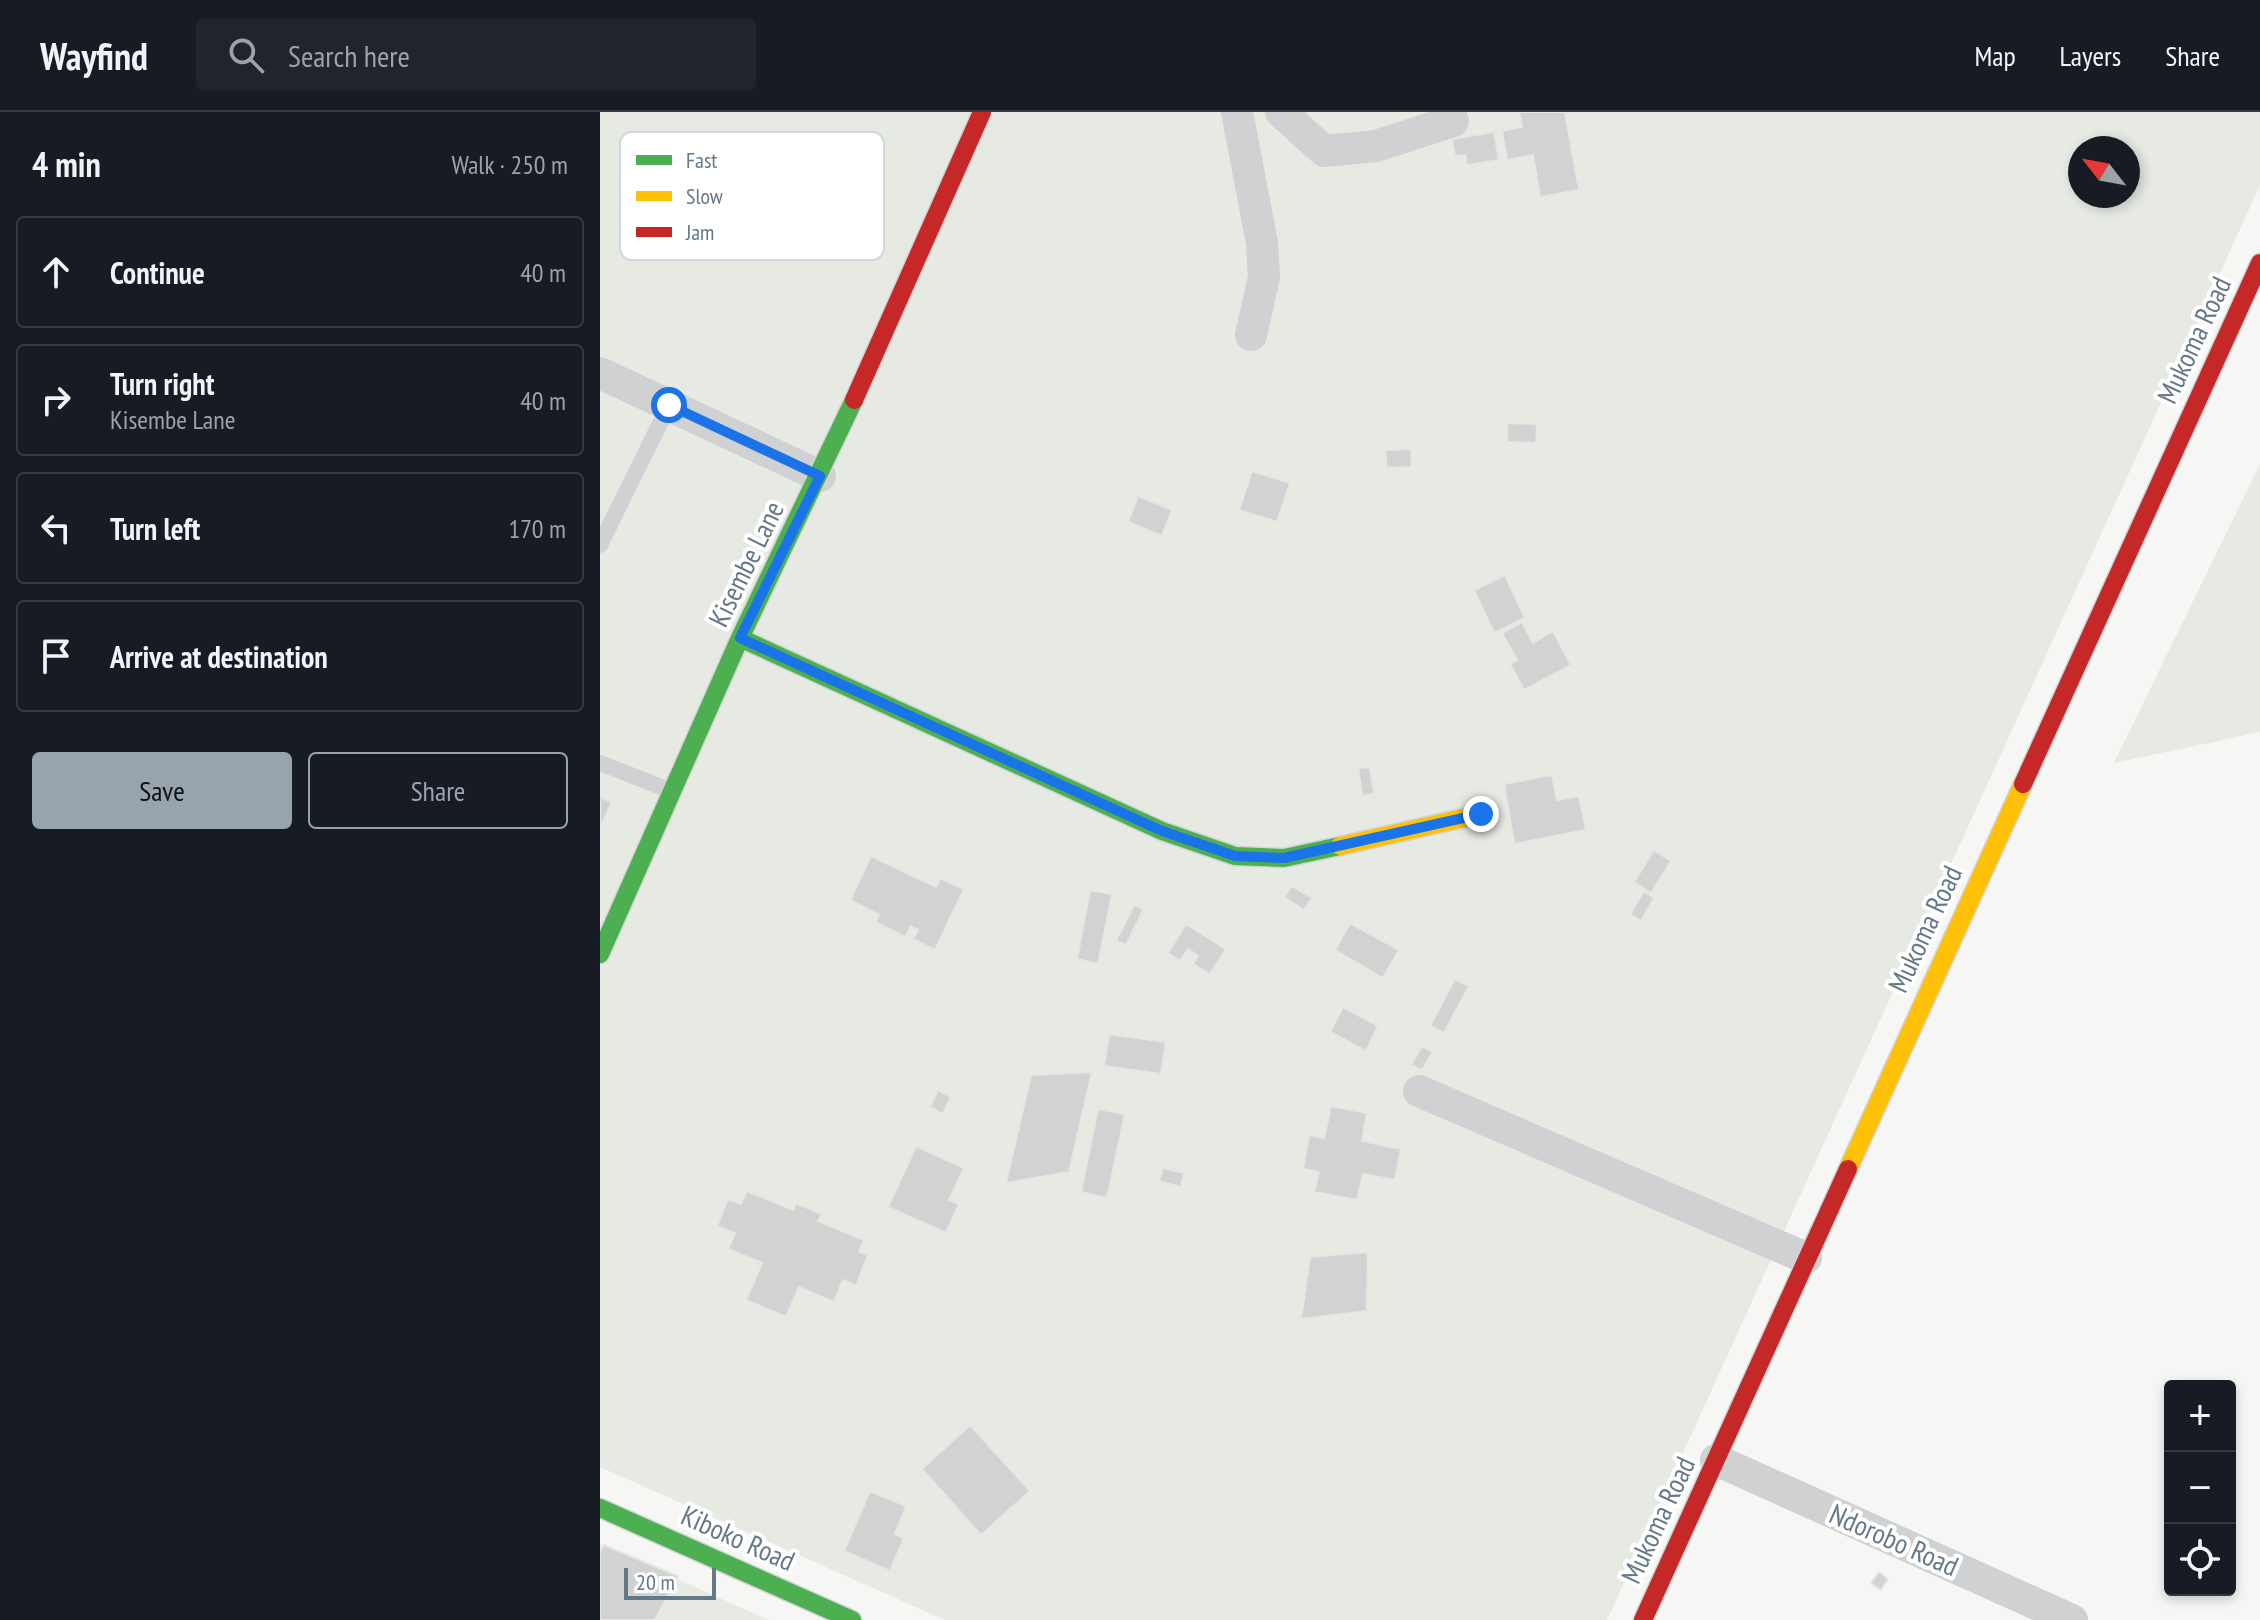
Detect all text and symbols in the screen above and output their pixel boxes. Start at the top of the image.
search box [196,19,756,91]
text: Wayfind [40,31,148,80]
icon: search [224,33,268,77]
text: Search here [288,36,410,75]
text: Map [1974,37,2016,74]
text: Layers [2060,37,2121,74]
text: Share [2165,37,2220,74]
legend [620,132,884,260]
north arrow [2068,136,2140,208]
text: 4 min [32,142,101,186]
text: Fast [686,146,717,174]
text: Walk · 250 m [451,148,568,181]
text: Slow [686,182,723,210]
text: Jam [685,218,714,246]
icon: ahead [34,250,78,294]
text: Continue [110,253,205,292]
text: 40 m [520,256,566,289]
street label: Mukoma Road [2148,270,2239,409]
text: Turn right [110,364,214,403]
icon: right [34,378,78,422]
text: 40 m [520,384,566,417]
route start [651,387,687,423]
text: Kisembe Lane [110,403,235,436]
street label: Kisembe Lane [699,495,792,633]
icon: left [34,506,78,550]
text: Turn left [110,509,200,548]
text: 170 m [508,512,566,545]
icon: arrive [34,634,78,678]
text: Arrive at destination [110,637,328,676]
button: Save [32,752,292,829]
button: Share [308,752,568,829]
route end [1463,796,1499,832]
street label: Mukoma Road [1879,859,1970,998]
map controls [2164,1380,2236,1596]
button: + [2164,1380,2236,1452]
street label: Mukoma Road [1612,1450,1703,1589]
button: − [2164,1452,2236,1524]
street label: Ndorobo Road [1824,1495,1964,1584]
street label: Kiboko Road [676,1496,801,1579]
button: locate [2164,1524,2236,1596]
scale bar [624,1564,716,1600]
text: 20 m [636,1568,675,1596]

